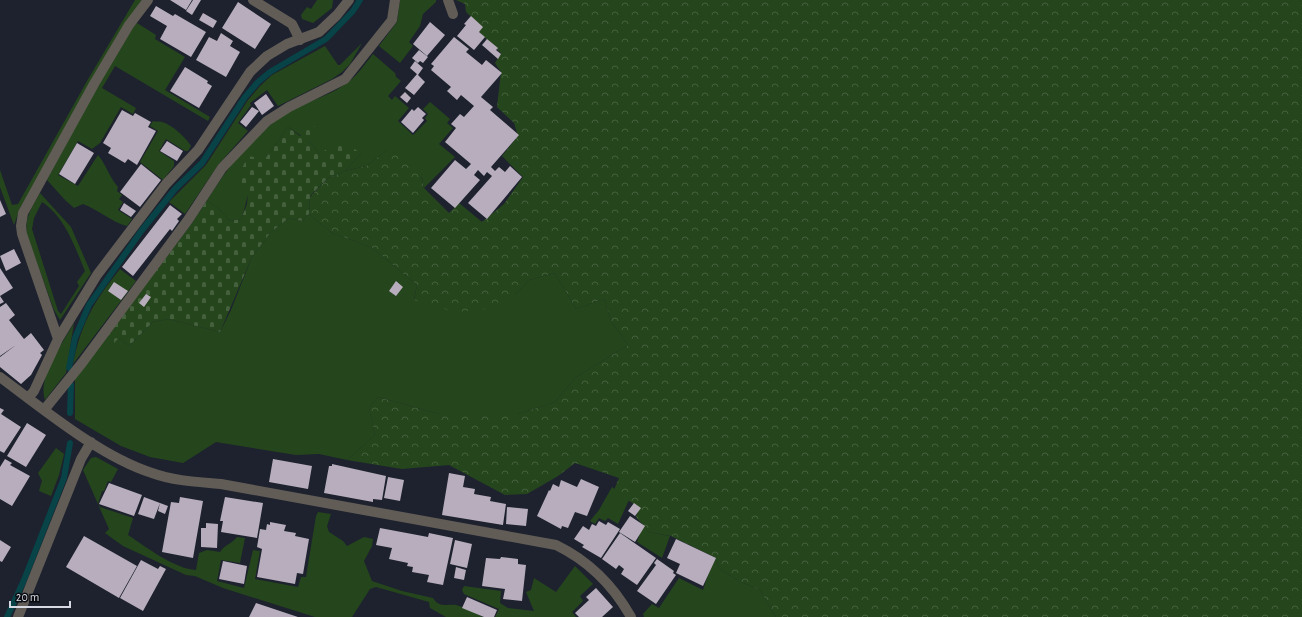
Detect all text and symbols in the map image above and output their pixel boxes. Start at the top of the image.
scale bar [10,583,70,609]
text: 20 m [16,591,39,603]

